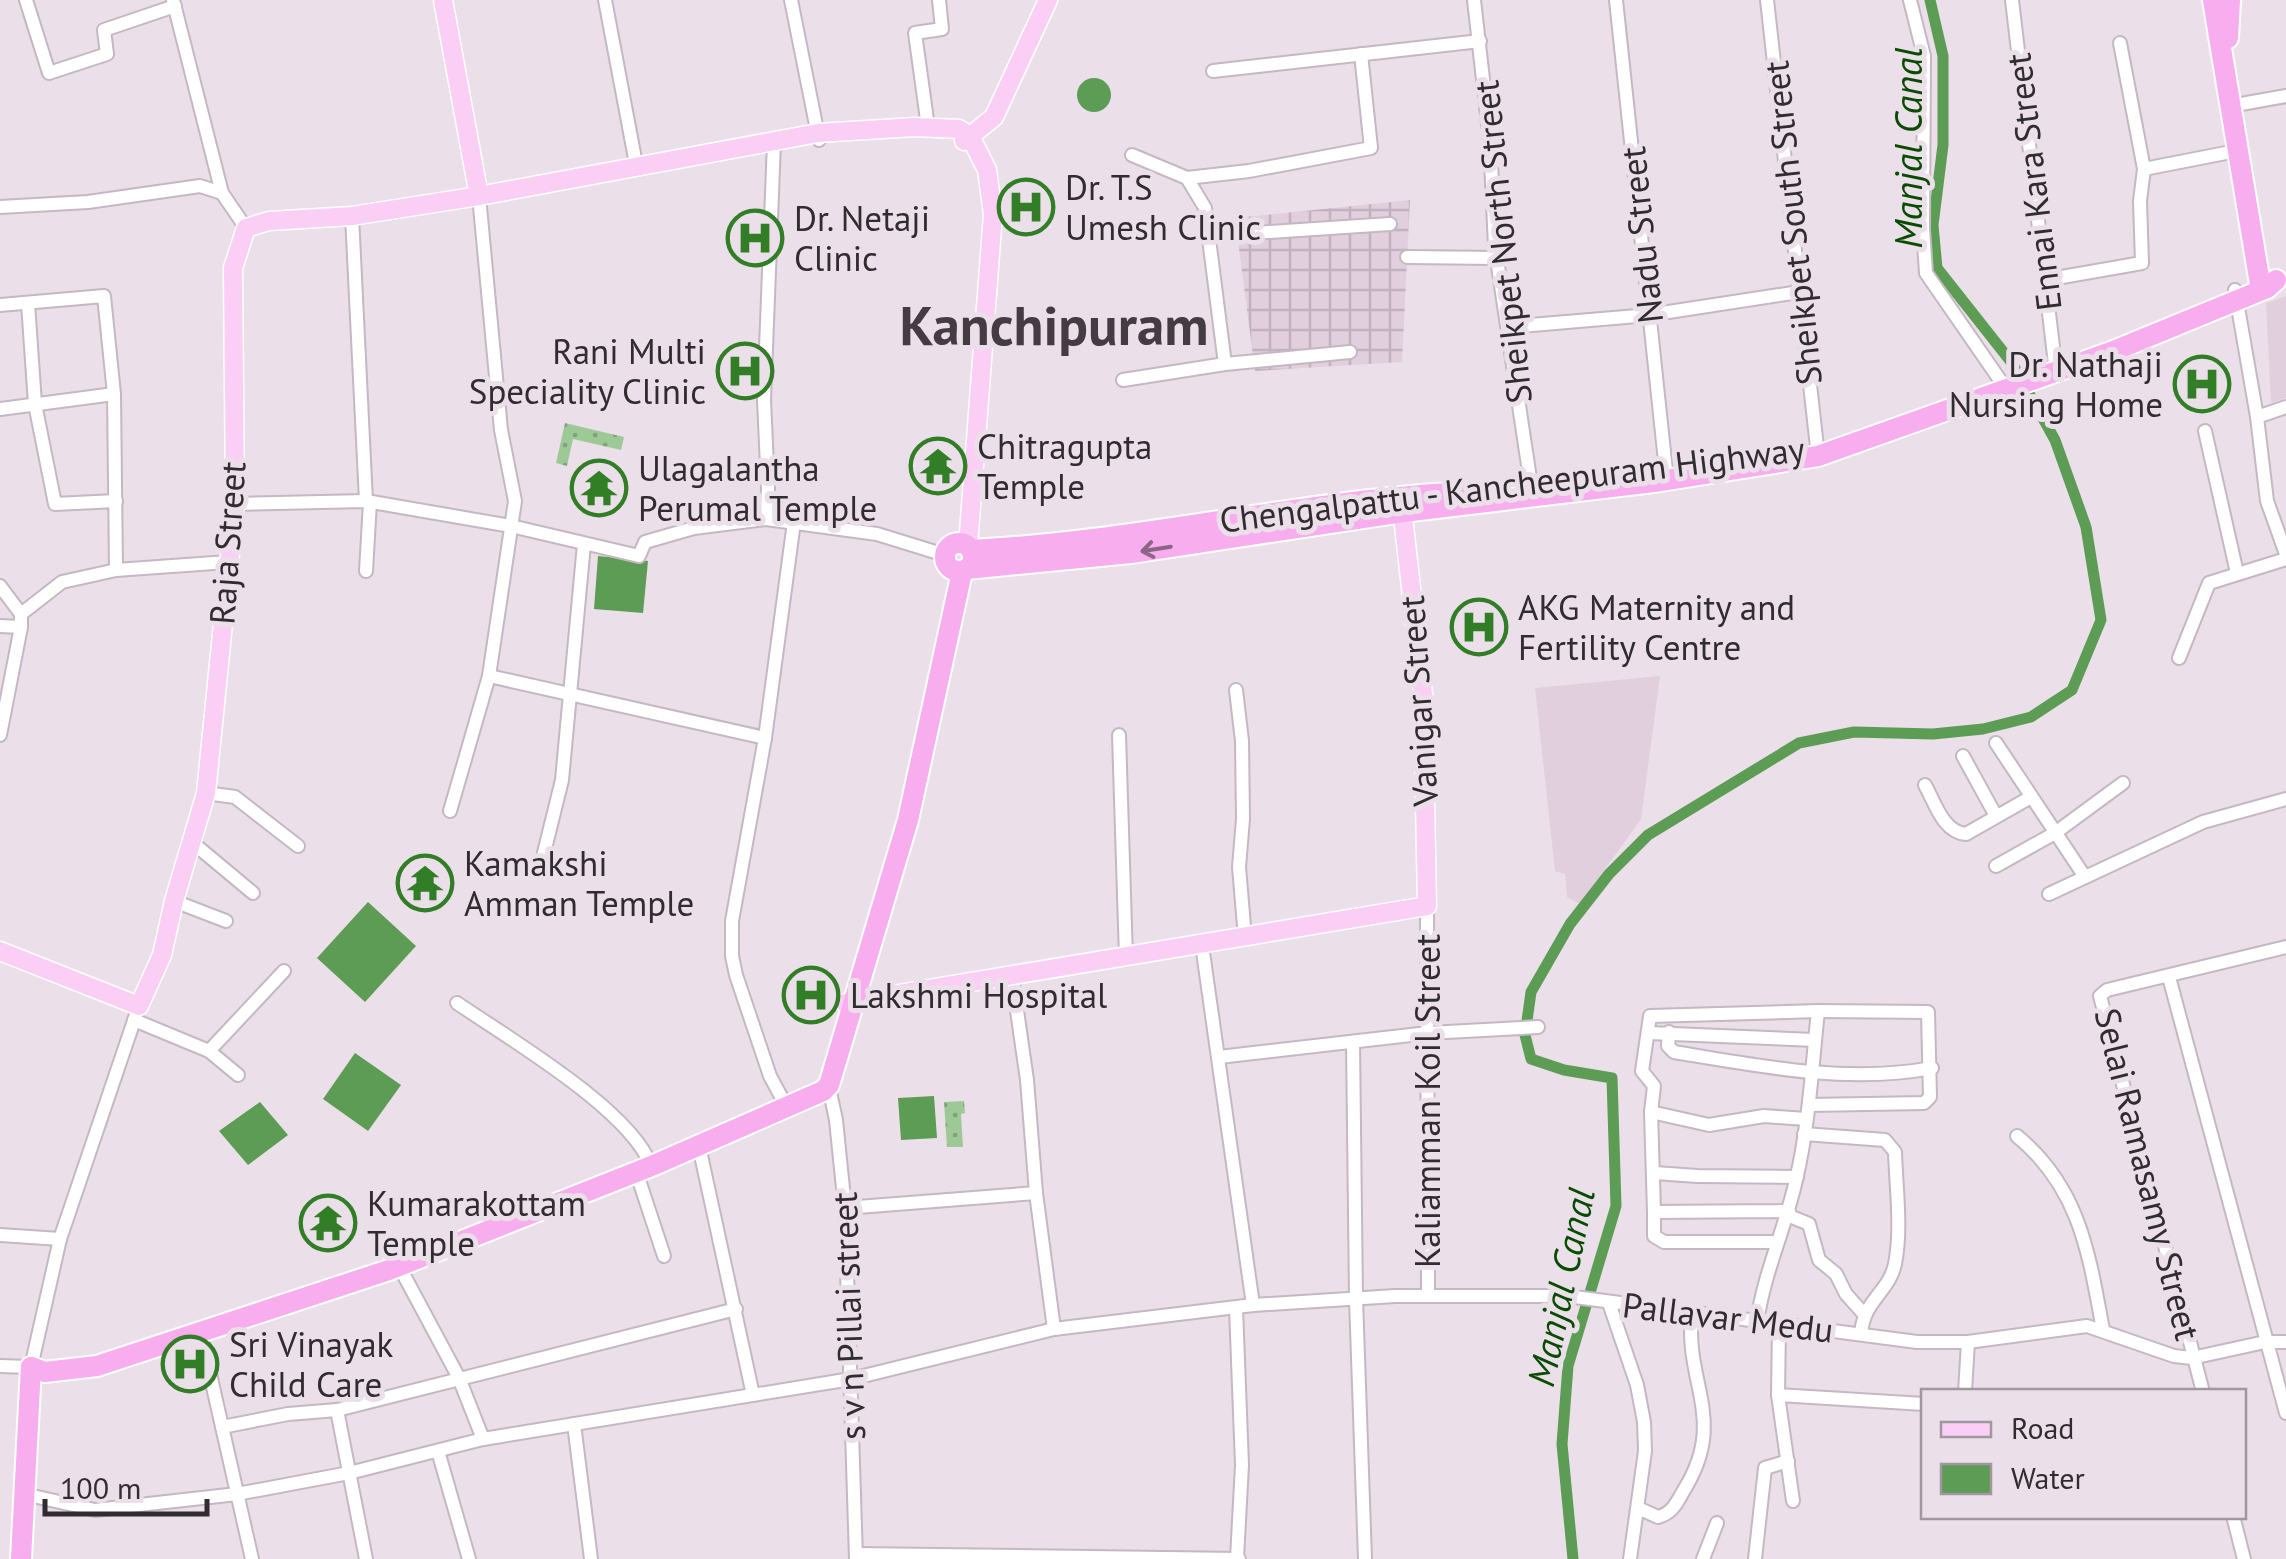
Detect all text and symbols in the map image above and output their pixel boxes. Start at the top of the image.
water label: Manjal Canal [1883,47,1932,249]
street label: Ennai Kara Street [1994,51,2072,313]
street label: Sheikpet South Street [1752,59,1832,387]
street label: Sheikpet North Street [1462,78,1542,406]
street label: Nadu Street [1609,144,1673,326]
place label: Dr. T.S Umesh Clinic [1065,164,1261,250]
hospital icon: Dr. T.S Umesh Clinic [996,177,1056,237]
place label: Dr. Netaji Clinic [794,195,930,281]
hospital icon: Dr. Netaji Clinic [725,208,785,268]
district label: Kanchipuram [900,289,1209,360]
place label: Rani Multi Speciality Clinic [469,328,706,414]
hospital icon: Rani Multi Speciality Clinic [715,341,775,401]
place label: Dr. Nathaji Nursing Home [1949,341,2163,427]
hospital icon: Dr. Nathaji Nursing Home [2172,354,2232,414]
place label: Chitragupta Temple [977,423,1152,509]
street label: Chengalpattu - Kancheepuram Highway [1217,425,1807,543]
temple icon: Chitragupta Temple [908,436,968,496]
place label: Ulagalantha Perumal Temple [638,445,877,531]
temple icon: Ulagalantha Perumal Temple [569,458,629,518]
street label: Raja Street [198,460,256,626]
one-way arrow [1140,540,1173,558]
place label: AKG Maternity and Fertility Centre [1518,584,1795,670]
street label: Vanigar Street [1388,594,1448,809]
hospital icon: AKG Maternity and Fertility Centre [1449,597,1509,657]
place label: Kamakshi Amman Temple [464,840,694,926]
temple icon: Kamakshi Amman Temple [395,853,455,913]
street label: Kaliamman Koil Street [1404,934,1450,1268]
hospital icon: Lakshmi Hospital [781,965,841,1025]
place label: Lakshmi Hospital [850,972,1107,1018]
street label: Selai Ramasamy Street [2084,1003,2212,1345]
place label: Kumarakottam Temple [367,1180,586,1266]
water label: Manjal Canal [1515,1183,1605,1391]
street label: s v n Pillai street [821,1191,875,1441]
temple icon: Kumarakottam Temple [298,1193,358,1253]
street label: Pallavar Medu [1620,1281,1836,1353]
place label: Sri Vinayak Child Care [229,1321,394,1407]
hospital icon: Sri Vinayak Child Care [160,1334,220,1394]
legend [1921,1389,2246,1519]
text: Road [2011,1408,2075,1447]
scale bar [45,1454,208,1516]
text: Water [2011,1458,2085,1497]
text: 100 m [60,1468,141,1507]

